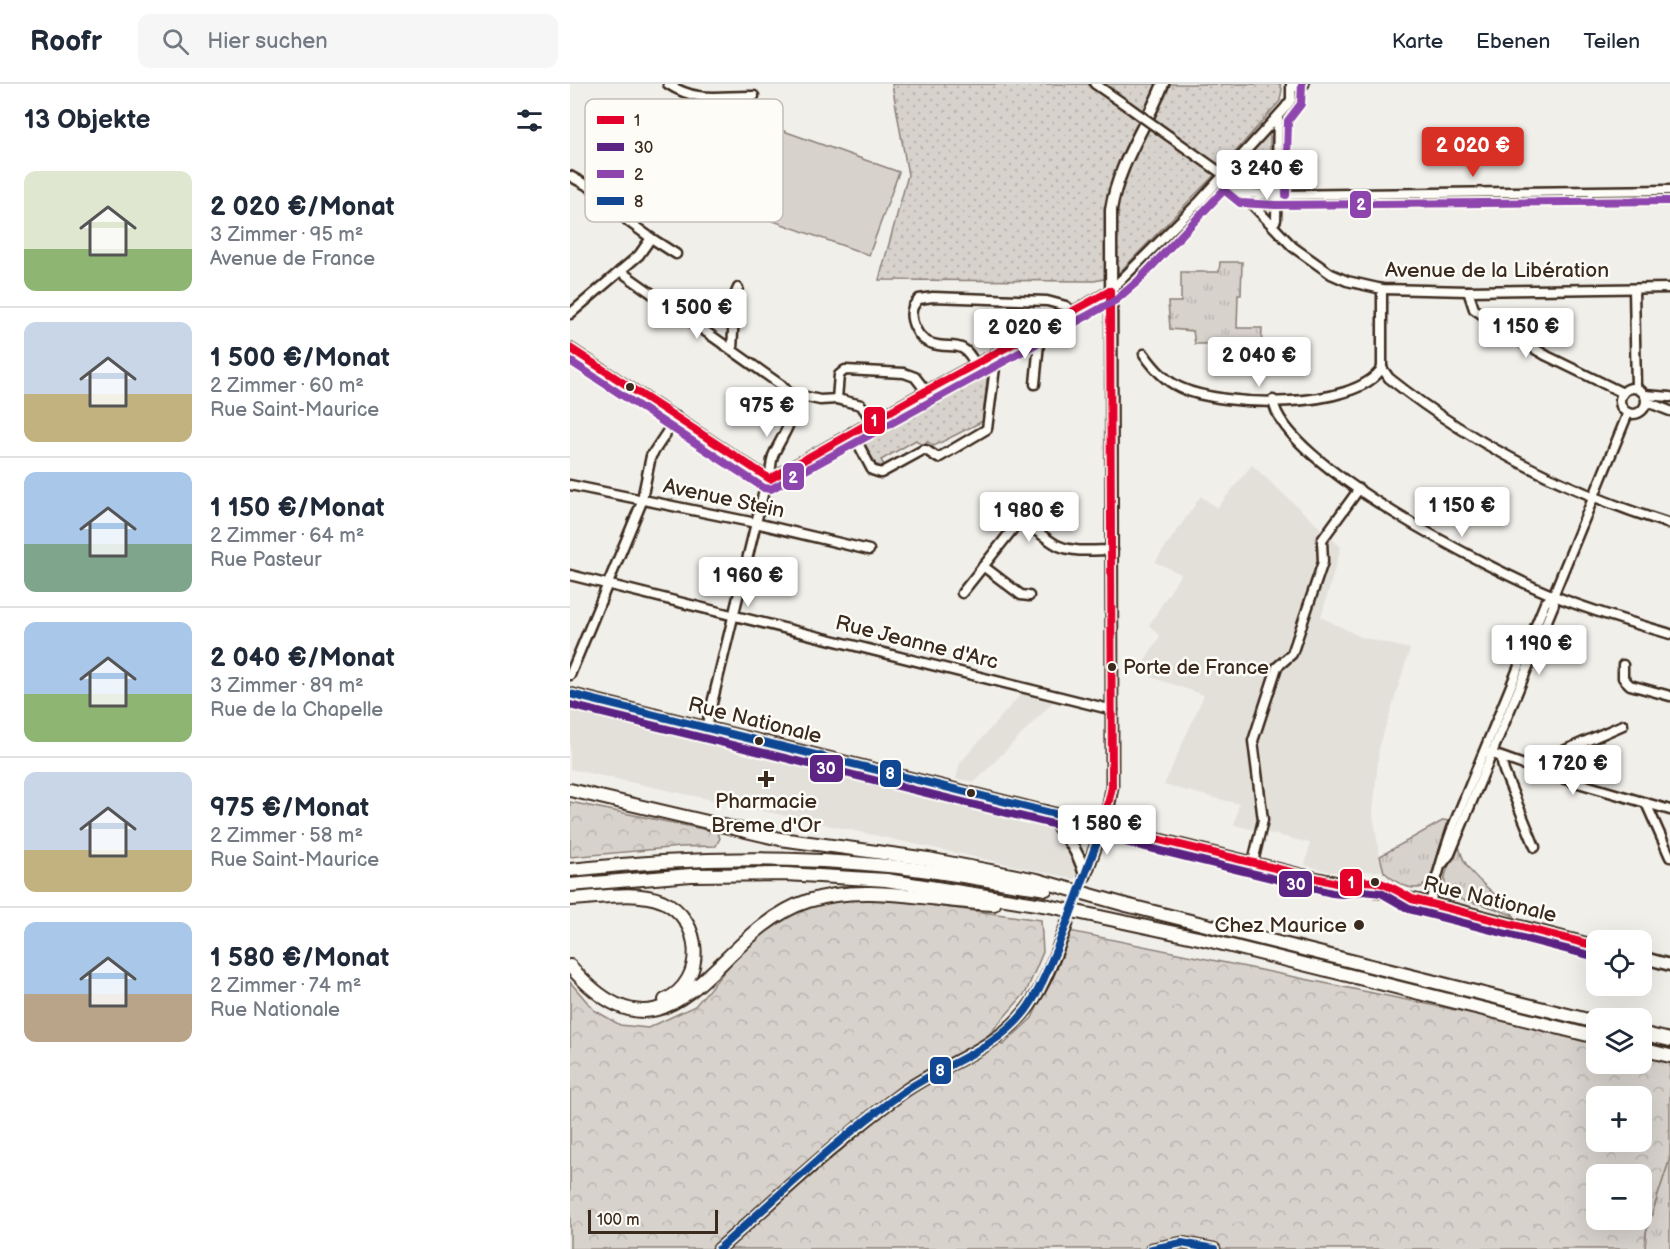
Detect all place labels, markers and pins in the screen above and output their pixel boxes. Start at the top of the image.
pin: 2 020 € [1418,127,1528,178]
pin: 3 240 € [1212,150,1322,201]
pin: 1 500 € [642,289,752,340]
pin: 1 150 € [1471,308,1581,359]
pin: 2 020 € [970,309,1080,360]
pin: 2 040 € [1204,337,1314,388]
unlabelled marker [624,381,636,393]
pin: 975 € [725,387,809,438]
pin: 1 150 € [1407,487,1517,538]
pin: 1 980 € [974,492,1084,543]
pin: 1 960 € [693,557,803,608]
pin: 1 190 € [1484,625,1594,676]
place label: Porte de France [1123,656,1269,680]
marker: Porte de France [1106,661,1118,673]
unlabelled marker [753,735,765,747]
pin: 1 720 € [1518,745,1628,796]
marker: Pharmacie Breme d'Or [759,772,773,786]
unlabelled marker [965,787,977,799]
place label: Pharmacie Breme d'Or [711,789,821,838]
pin: 1 580 € [1052,805,1162,856]
unlabelled marker [1369,876,1381,888]
place label: Chez Maurice [1214,913,1347,938]
marker: Chez Maurice [1352,918,1366,932]

